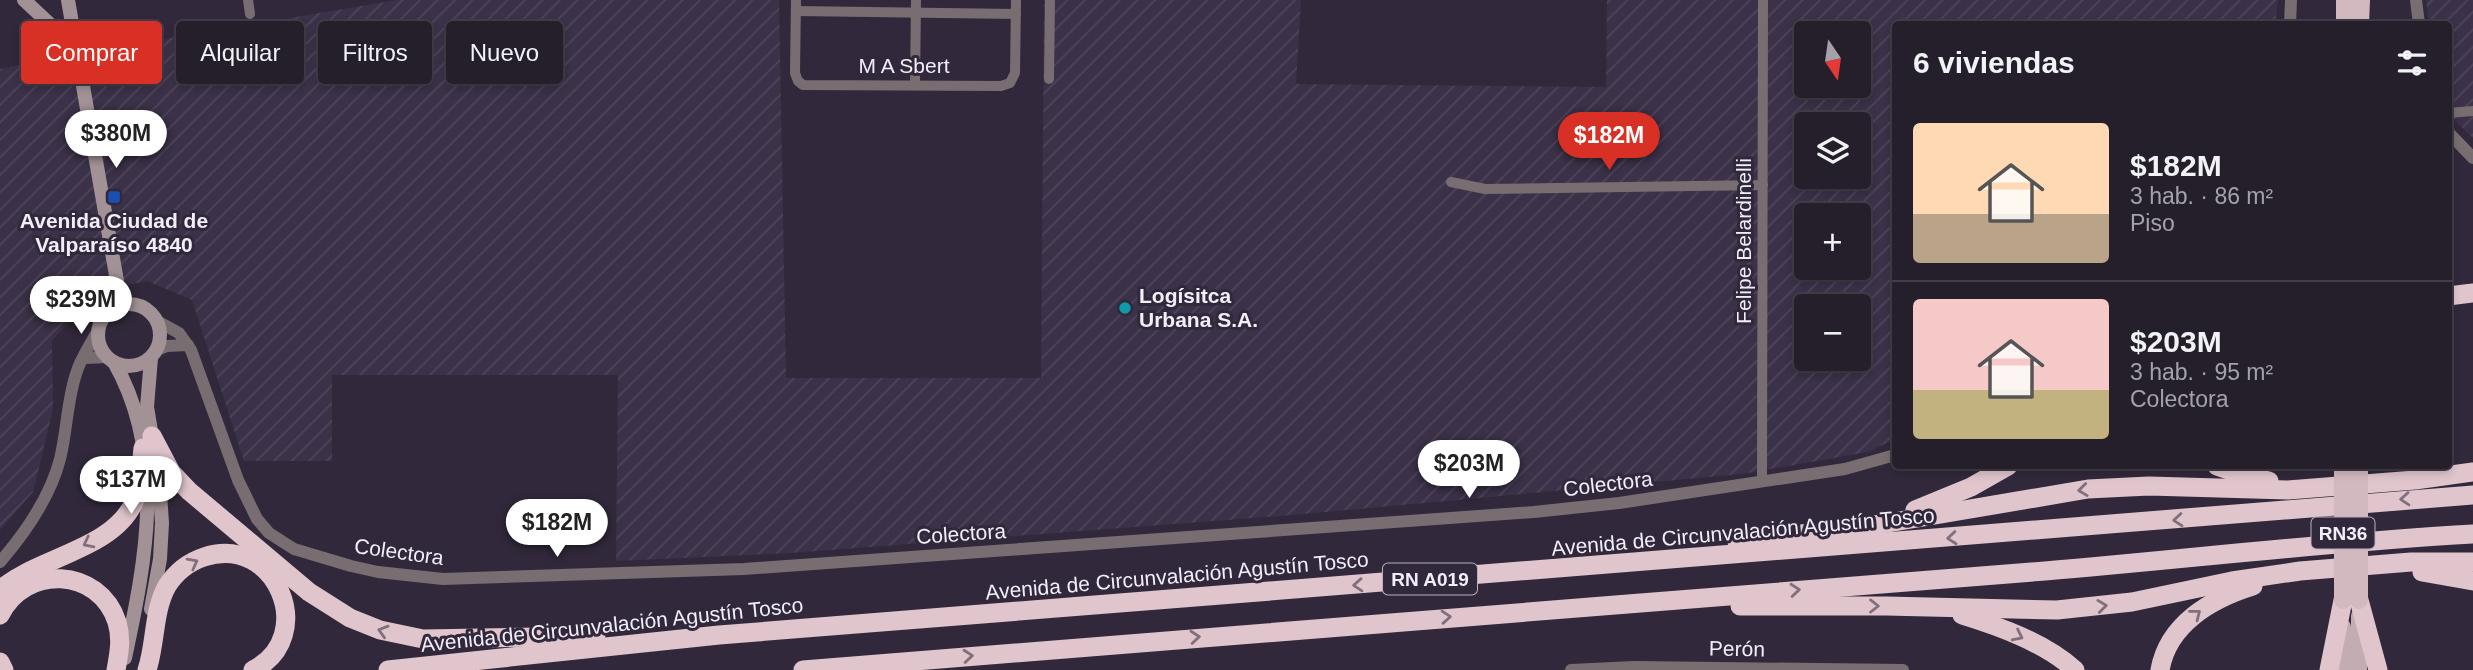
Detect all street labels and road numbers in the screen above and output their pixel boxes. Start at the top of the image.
street label: M A Sbert [858,54,950,77]
street label: Felipe Belardinelli [1732,158,1755,324]
street label: Colectora [1562,467,1654,500]
street label: Avenida de Circunvalación Agustín Tosco [1550,503,1935,560]
road number: RN36 [2312,518,2374,548]
street label: Colectora [915,519,1007,548]
street label: Colectora [353,534,445,569]
street label: Avenida de Circunvalación Agustín Tosco [984,547,1369,604]
road number: RN A019 [1383,564,1477,594]
street label: Avenida de Circunvalación Agustín Tosco [420,593,804,656]
street label: Perón [1709,637,1765,660]

